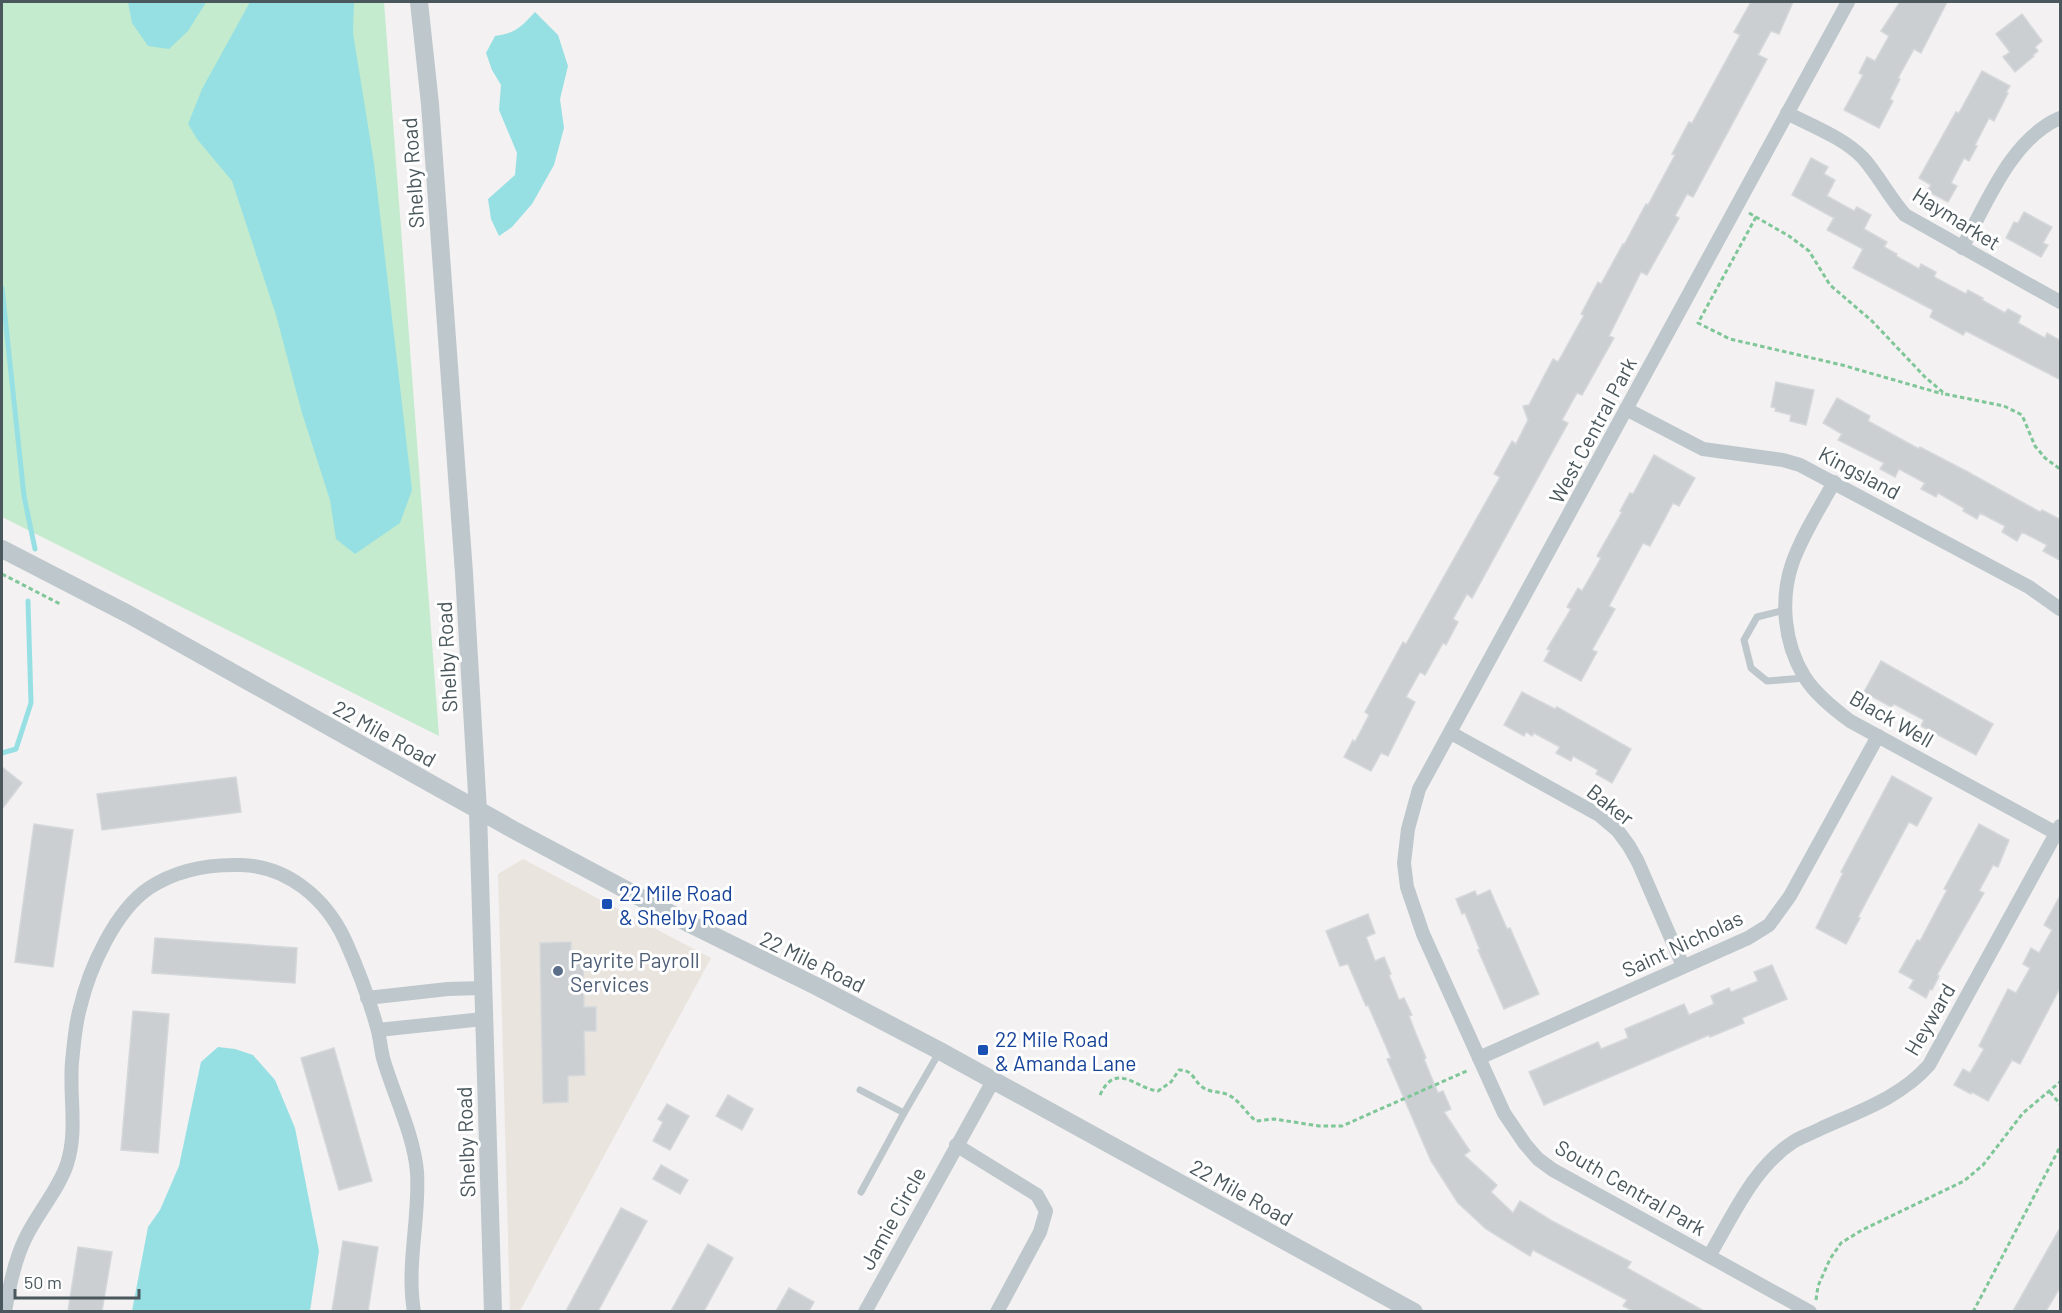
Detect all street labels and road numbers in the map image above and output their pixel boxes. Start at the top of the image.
street label: Shelby Road [396,117,428,229]
street label: Haymarket [1909,181,2005,255]
street label: West Central Park [1543,353,1641,507]
street label: Kingsland [1815,440,1905,504]
street label: Shelby Road [431,601,461,713]
street label: Black Well [1846,684,1938,752]
street label: 22 Mile Road [329,694,441,772]
street label: Baker [1583,778,1640,830]
street label: Saint Nicholas [1618,904,1746,982]
street label: 22 Mile Road [756,925,870,997]
street label: Heyward [1898,979,1960,1059]
street label: Shelby Road [451,1086,479,1198]
street label: South Central Park [1551,1134,1711,1240]
street label: 22 Mile Road [1186,1153,1298,1231]
street label: Jamie Circle [854,1162,930,1274]

